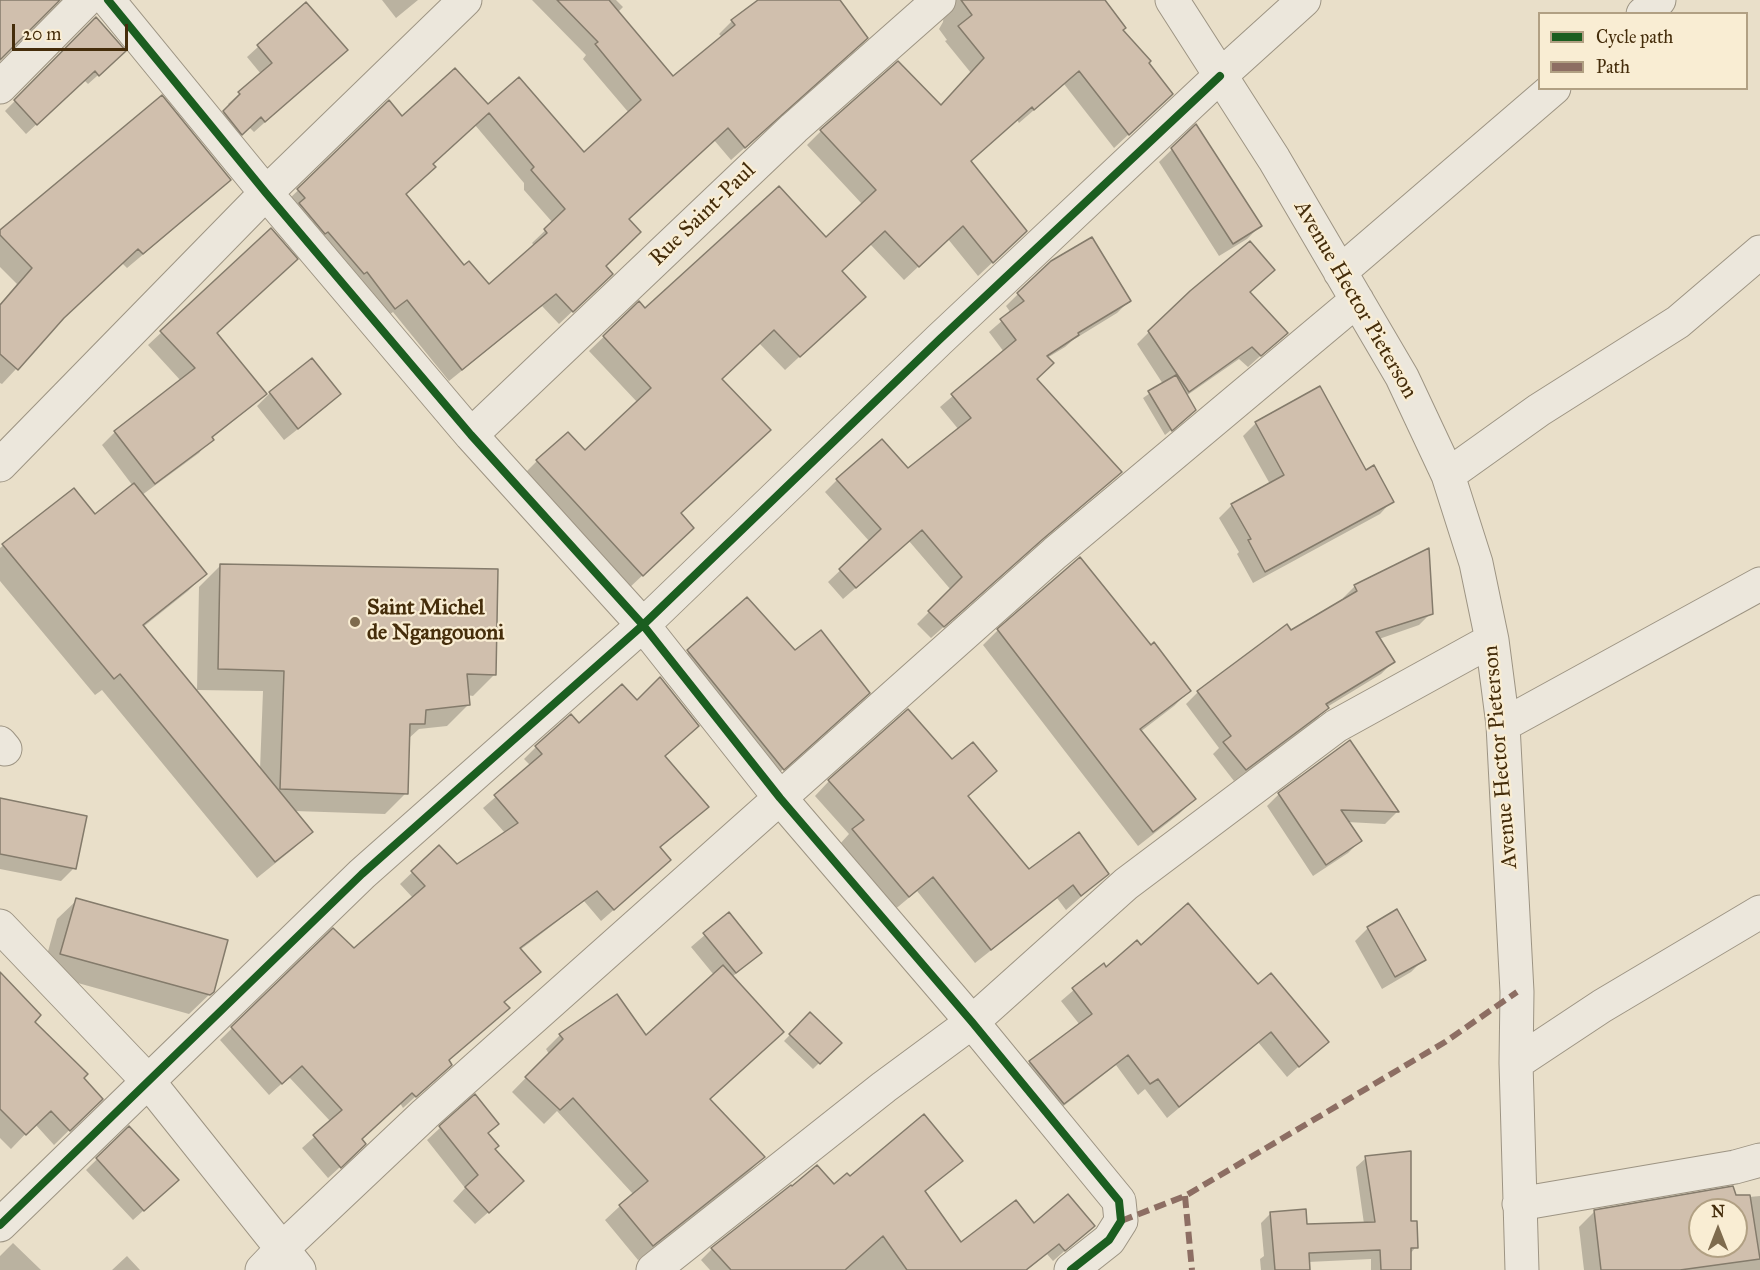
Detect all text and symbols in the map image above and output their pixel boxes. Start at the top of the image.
scale bar [15,12,130,50]
legend [1538,12,1748,90]
text: 20 m [23,23,61,45]
text: Cycle path [1596,26,1673,48]
text: Path [1596,56,1630,78]
street label: Rue Saint-Paul [645,158,761,272]
street label: Avenue Hector Pieterson [1288,196,1422,404]
place label: Saint Michel de Ngangouoni [367,596,504,648]
marker: Saint Michel de Ngangouoni [348,615,362,629]
street label: Avenue Hector Pieterson [1478,644,1524,870]
north arrow [1688,1198,1748,1258]
text: N [1711,1202,1725,1221]

